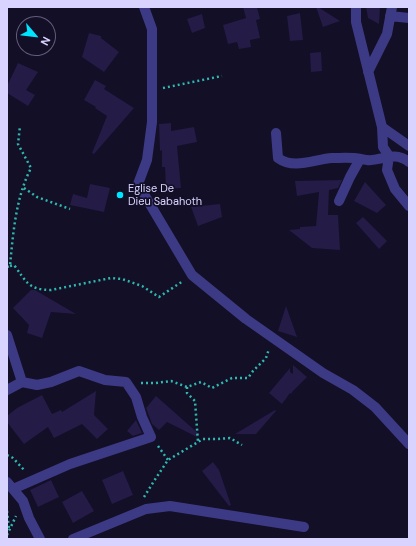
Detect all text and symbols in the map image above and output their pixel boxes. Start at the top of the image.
north arrow [16,16,56,56]
text: N [38,34,54,48]
place label: Eglise De Dieu Sabahoth [128,182,202,208]
marker: Eglise De Dieu Sabahoth [115,190,125,200]

